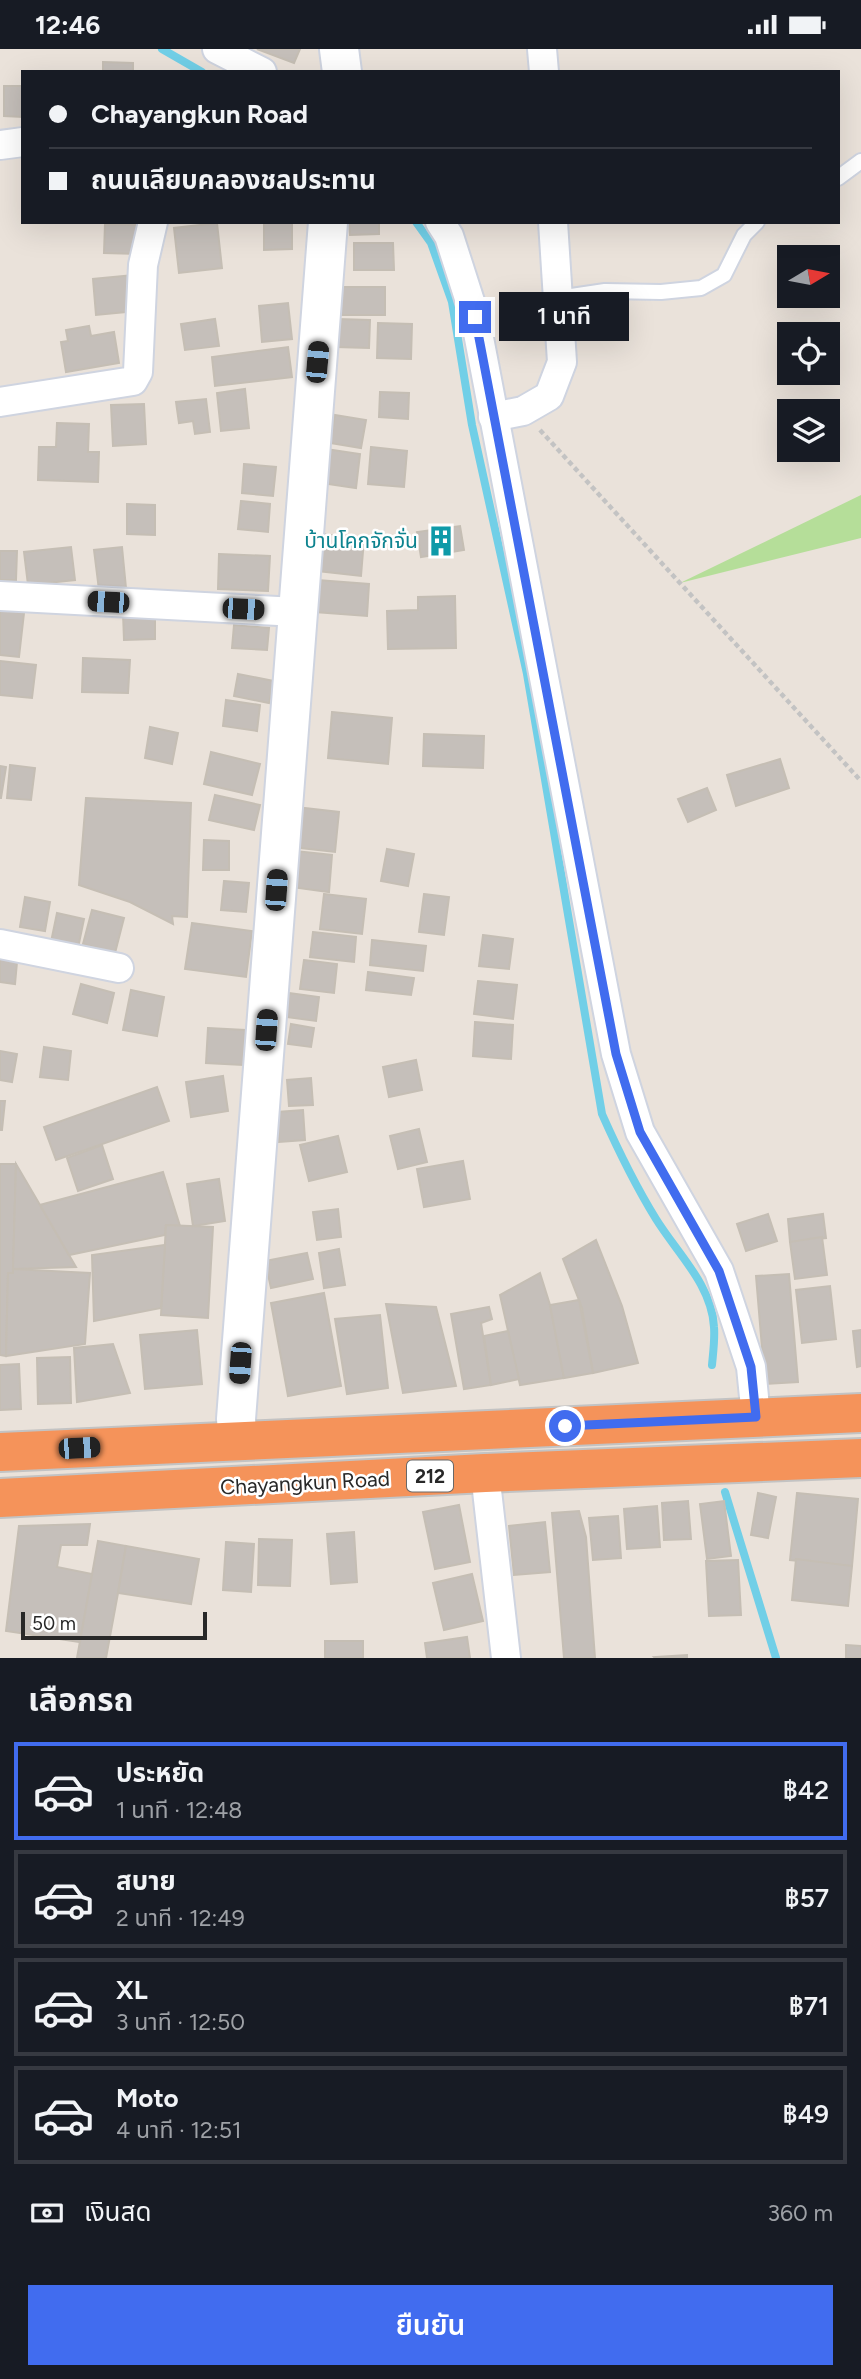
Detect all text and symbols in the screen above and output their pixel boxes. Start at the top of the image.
text: 12:46 [35,9,100,41]
text: Chayangkun Road [91,98,308,130]
text: ถนนเลียบคลองชลประทาน [91,164,376,196]
north arrow [777,245,840,308]
map controls [777,245,840,462]
callout: 1 นาที [500,293,629,341]
route end [459,301,491,333]
text: 1 นาที [537,302,591,330]
button: locate [777,322,840,385]
car [305,340,330,384]
button: layers [777,399,840,462]
building icon: บ้านโคกจักจั่น [424,524,458,558]
place label: บ้านโคกจักจั่น [304,527,418,553]
car [87,590,130,614]
car [222,597,265,621]
car [265,868,288,912]
car [255,1008,278,1052]
car [229,1341,252,1385]
route start [549,1410,581,1442]
car [58,1436,101,1460]
road number: 212 [407,1461,453,1491]
street label: Chayangkun Road [219,1466,391,1499]
scale bar [21,1609,206,1641]
text: 50 m [32,1612,76,1635]
text: เลือกรถ [28,1681,133,1719]
text: ประหยัด [116,1757,204,1789]
icon: car [32,1760,95,1823]
text: ฿42 [783,1774,829,1806]
text: 1 นาที · 12:48 [116,1796,242,1824]
text: สบาย [116,1865,176,1897]
icon: car [32,1868,95,1931]
text: ฿57 [785,1882,829,1914]
text: 2 นาที · 12:49 [116,1904,245,1932]
text: XL [116,1974,148,2006]
icon: car [32,1976,95,2039]
text: ฿71 [789,1990,829,2022]
text: 3 นาที · 12:50 [116,2008,245,2036]
text: Moto [116,2082,179,2114]
icon: car [32,2084,95,2147]
text: ฿49 [783,2098,829,2130]
text: 4 นาที · 12:51 [116,2116,242,2144]
icon: cash [28,2194,66,2232]
text: เงินสด [84,2196,151,2228]
text: 360 m [767,2199,833,2227]
button: ยืนยัน [28,2285,833,2365]

